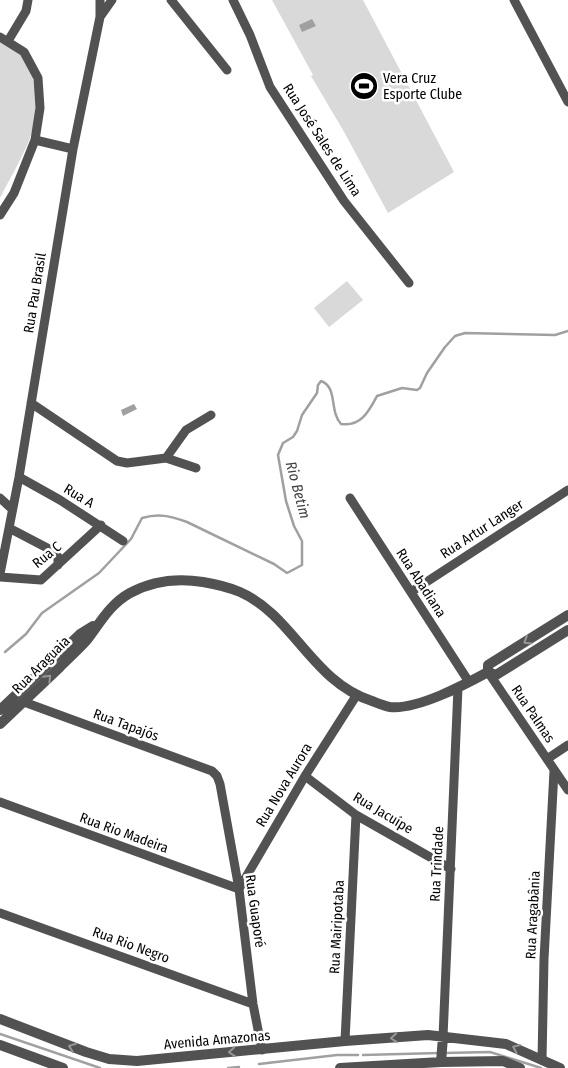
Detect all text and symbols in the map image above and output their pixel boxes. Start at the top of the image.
place label: Vera Cruz Esporte Clube [383,70,462,103]
sports icon: Vera Cruz Esporte Clube [349,71,379,101]
street label: Rua José Sales de Lima [279,80,365,200]
street label: Rua Pau Brasil [20,251,50,334]
water label: Rio Betim [282,459,314,521]
street label: Rua A [61,480,98,512]
street label: Rua Artur Langer [437,496,527,562]
street label: Rua C [29,538,65,572]
street label: Rua Abadiana [392,545,450,621]
street label: Rua Araguaia [9,633,73,697]
one-way arrow [523,635,532,645]
one-way arrow [42,675,51,684]
street label: Rua Palmas [508,682,558,746]
street label: Rua Tapajós [91,705,161,745]
street label: Rua Nova Aurora [252,740,316,830]
street label: Rua Jacuípe [350,788,416,838]
street label: Rua Rio Madeira [77,809,171,857]
street label: Rua Trindade [427,826,447,902]
street label: Rua Aragabânia [522,870,544,960]
street label: Rua Guaporé [241,873,269,949]
street label: Rua Mairipotaba [326,879,348,974]
street label: Rua Rio Negro [90,923,172,967]
street label: Avenida Amazonas [163,1027,271,1053]
one-way arrow [390,1032,398,1043]
one-way arrow [68,1043,77,1053]
one-way arrow [512,1044,521,1054]
one-way arrow [228,1047,236,1058]

